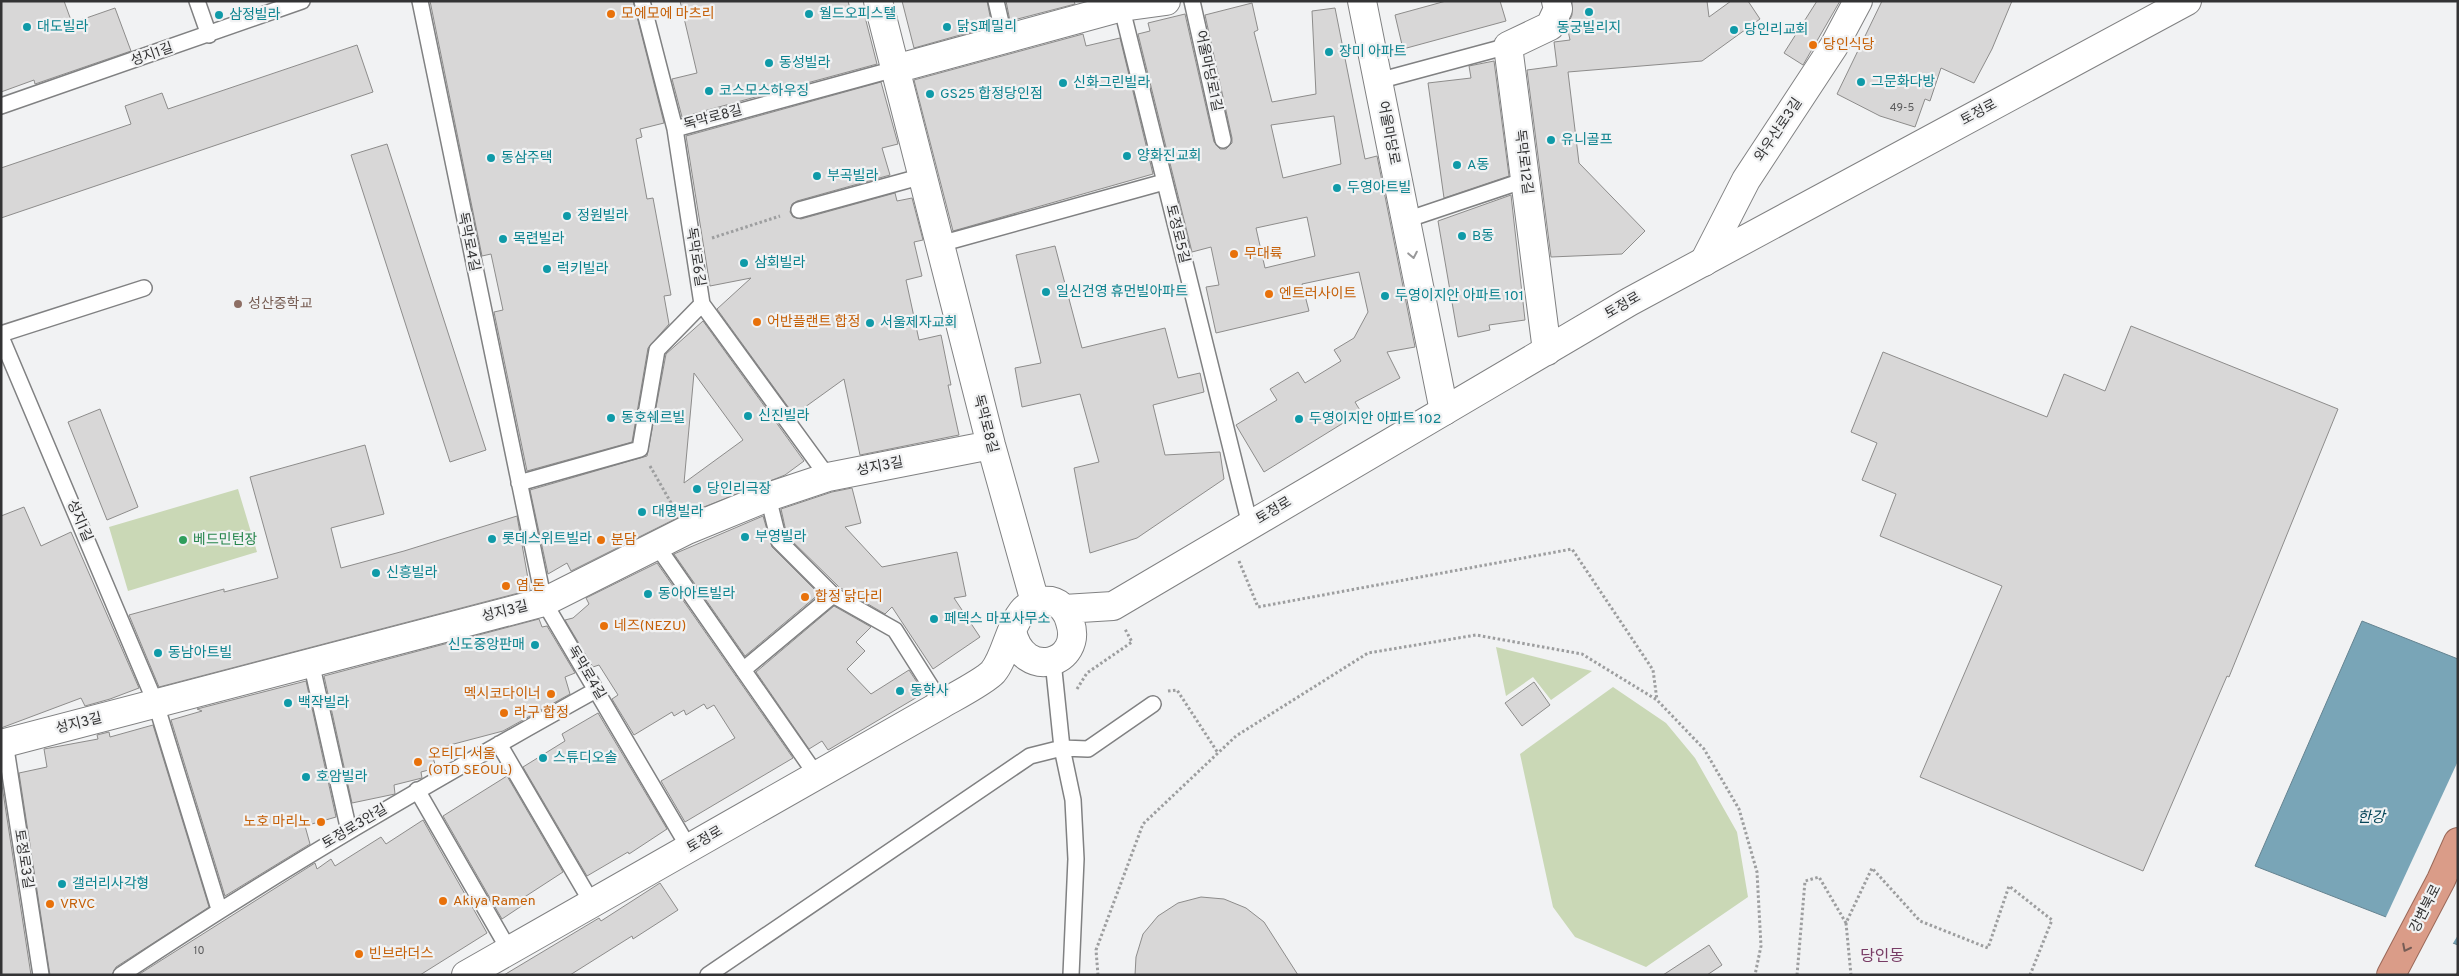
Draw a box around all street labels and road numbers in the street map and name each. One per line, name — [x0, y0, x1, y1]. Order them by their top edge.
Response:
street label: 어울마당로1길 — [1191, 29, 1225, 113]
street label: 성지1길 — [128, 40, 176, 70]
street label: 와우산로3길 — [1752, 95, 1806, 165]
street label: 토정로 — [1958, 96, 2000, 130]
street label: 어울마당로 — [1374, 100, 1403, 166]
street label: 독막로8길 — [682, 102, 744, 134]
street label: 독막로12길 — [1511, 129, 1535, 195]
street label: 토정로5길 — [1161, 203, 1193, 265]
street label: 독막로4길 — [453, 211, 483, 273]
street label: 독막로6길 — [682, 226, 708, 288]
street label: 토정로 — [1602, 289, 1644, 323]
street label: 독막로8길 — [969, 393, 1001, 455]
street label: 성지3길 — [855, 454, 905, 480]
street label: 토정로 — [1253, 494, 1295, 528]
street label: 성지1길 — [63, 497, 95, 545]
street label: 성지3길 — [480, 598, 530, 626]
street label: 독막로4길 — [563, 643, 609, 703]
street label: 성지3길 — [54, 710, 104, 738]
street label: 토정로3안길 — [319, 801, 391, 853]
street label: 토정로 — [684, 823, 726, 857]
street label: 토정로3길 — [10, 828, 36, 890]
street label: 강변북로 — [2407, 882, 2445, 936]

